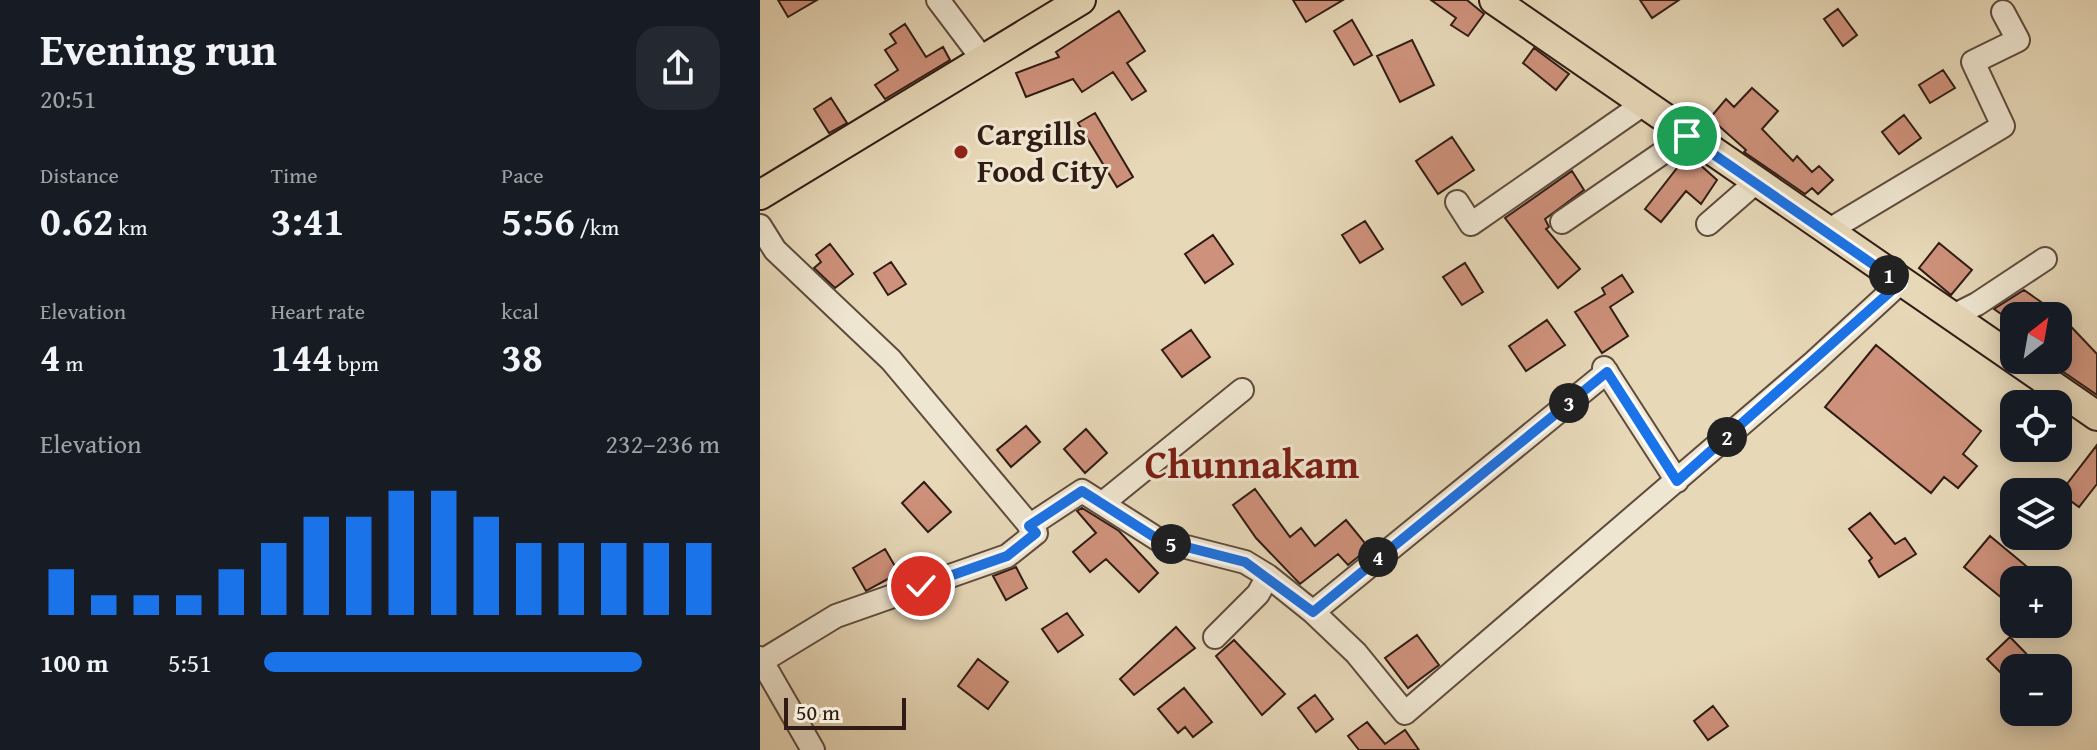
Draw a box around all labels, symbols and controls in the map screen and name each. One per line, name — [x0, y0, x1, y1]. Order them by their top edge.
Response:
text: Evening run — [40, 17, 277, 81]
button: share — [636, 26, 720, 110]
text: 20:51 — [40, 79, 96, 118]
pin — [1653, 102, 1721, 170]
place label: Cargills Food City — [977, 110, 1109, 194]
icon: arrive — [1665, 114, 1709, 158]
marker: Cargills Food City — [952, 143, 970, 161]
text: Distance — [40, 159, 119, 191]
text: Time — [271, 159, 317, 191]
text: Pace — [501, 159, 544, 191]
text: 0.62 — [40, 191, 113, 250]
text: 3:41 — [271, 191, 344, 250]
text: 5:56 — [501, 191, 575, 250]
text: km — [113, 211, 147, 243]
text: /km — [575, 211, 619, 243]
pin: 1 — [1869, 255, 1909, 295]
text: 1 — [1883, 259, 1895, 291]
text: Elevation — [40, 295, 126, 327]
text: Heart rate — [271, 295, 365, 327]
text: kcal — [501, 295, 539, 327]
north arrow — [2000, 302, 2072, 374]
map controls — [2000, 302, 2072, 726]
text: 4 — [40, 327, 61, 386]
text: 144 — [271, 327, 333, 386]
text: 38 — [501, 327, 543, 386]
text: m — [61, 347, 84, 379]
text: bpm — [333, 347, 379, 379]
pin: 3 — [1549, 383, 1589, 423]
text: 3 — [1563, 387, 1575, 419]
button: locate — [2000, 390, 2072, 462]
pin: 2 — [1707, 417, 1747, 457]
text: 2 — [1721, 421, 1733, 453]
text: Elevation — [40, 424, 142, 463]
text: 232–236 m — [606, 424, 720, 463]
district label: Chunnakam — [1145, 434, 1359, 493]
button: layers — [2000, 478, 2072, 550]
pin: 5 — [1151, 524, 1191, 564]
text: 5 — [1165, 528, 1177, 560]
pin: 4 — [1358, 537, 1398, 577]
text: 4 — [1372, 541, 1384, 573]
pin — [887, 552, 955, 620]
icon: check — [899, 564, 943, 608]
button: + — [2000, 566, 2072, 638]
text: 100 m — [40, 643, 108, 682]
text: 5:51 — [168, 643, 212, 682]
button: − — [2000, 654, 2072, 726]
scale bar — [784, 694, 906, 730]
text: 50 m — [796, 696, 840, 728]

